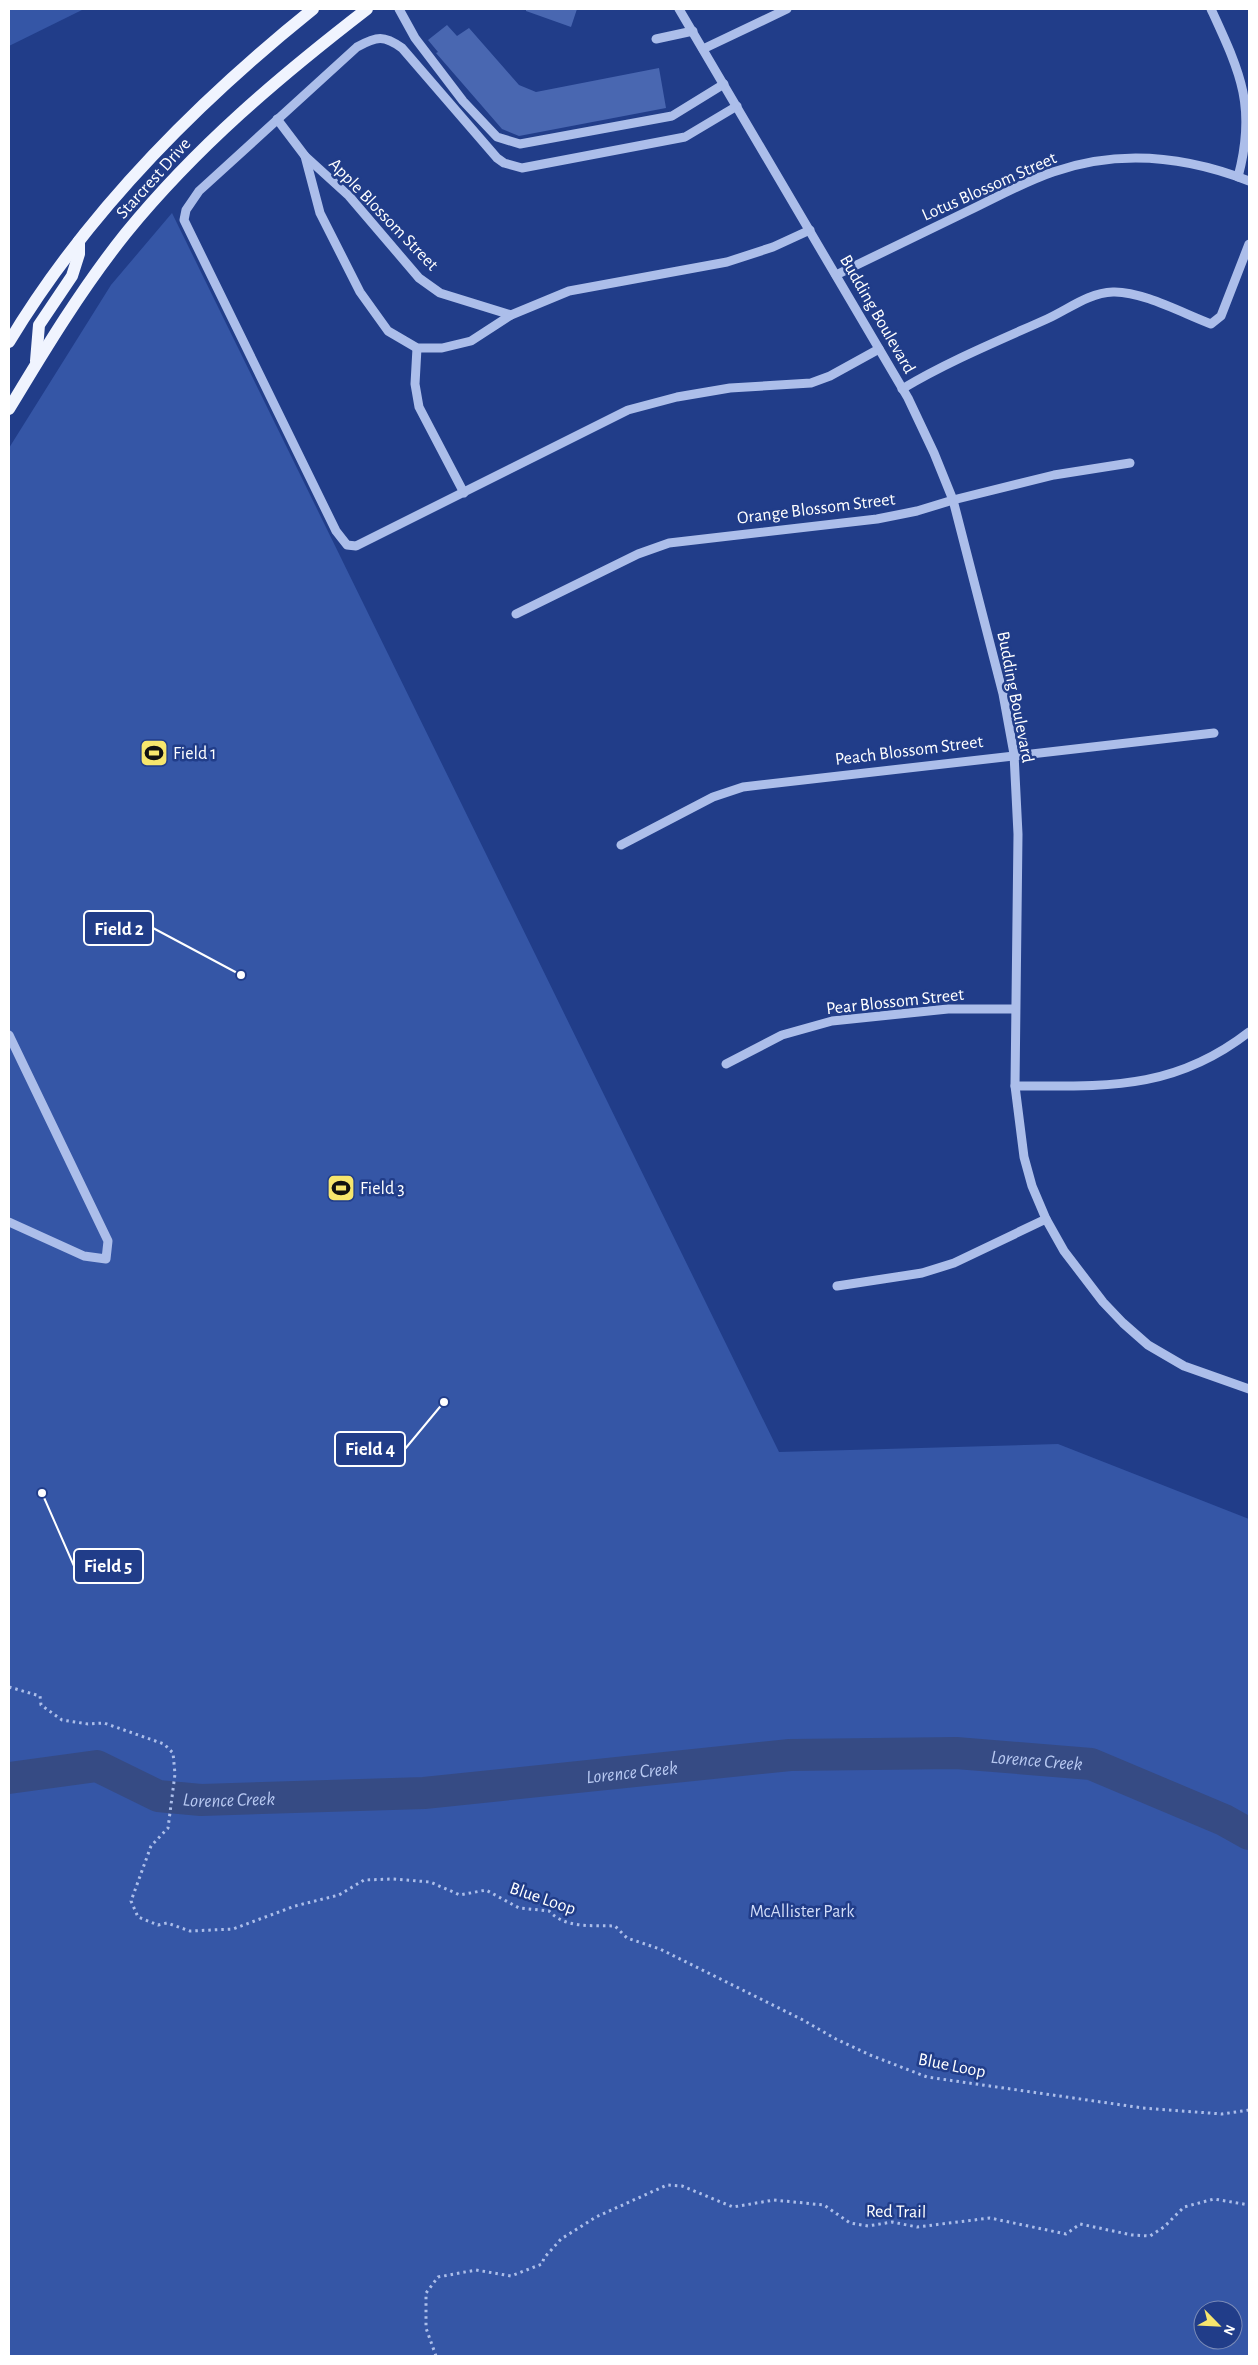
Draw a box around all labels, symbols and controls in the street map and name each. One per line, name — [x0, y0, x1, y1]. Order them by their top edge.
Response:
street label: Starcrest Drive — [113, 135, 195, 223]
street label: Lotus Blossom Street — [919, 149, 1060, 225]
street label: Apple Blossom Street — [325, 155, 442, 275]
street label: Budding Boulevard — [836, 252, 918, 377]
street label: Orange Blossom Street — [736, 490, 896, 528]
street label: Budding Boulevard — [993, 630, 1037, 765]
street label: Peach Blossom Street — [834, 733, 984, 769]
sports icon: Field 1 — [139, 738, 169, 768]
place label: Field 1 — [173, 745, 216, 763]
callout: Field 2 — [84, 911, 153, 945]
text: Field 2 — [94, 920, 144, 939]
street label: Pear Blossom Street — [825, 986, 965, 1018]
sports icon: Field 3 — [326, 1173, 356, 1203]
place label: Field 3 — [360, 1180, 405, 1198]
callout: Field 4 — [335, 1432, 405, 1466]
text: Field 4 — [345, 1440, 395, 1459]
callout: Field 5 — [74, 1549, 143, 1583]
text: Field 5 — [84, 1557, 132, 1576]
water label: Lorence Creek — [990, 1748, 1083, 1774]
water label: Lorence Creek — [585, 1759, 679, 1787]
water label: Lorence Creek — [182, 1790, 276, 1811]
street label: Blue Loop — [507, 1879, 578, 1919]
park label: McAllister Park — [750, 1903, 855, 1921]
street label: Blue Loop — [916, 2051, 987, 2081]
street label: Red Trail — [866, 2202, 926, 2222]
north arrow — [1193, 2300, 1243, 2350]
text: N — [1221, 2323, 1237, 2337]

